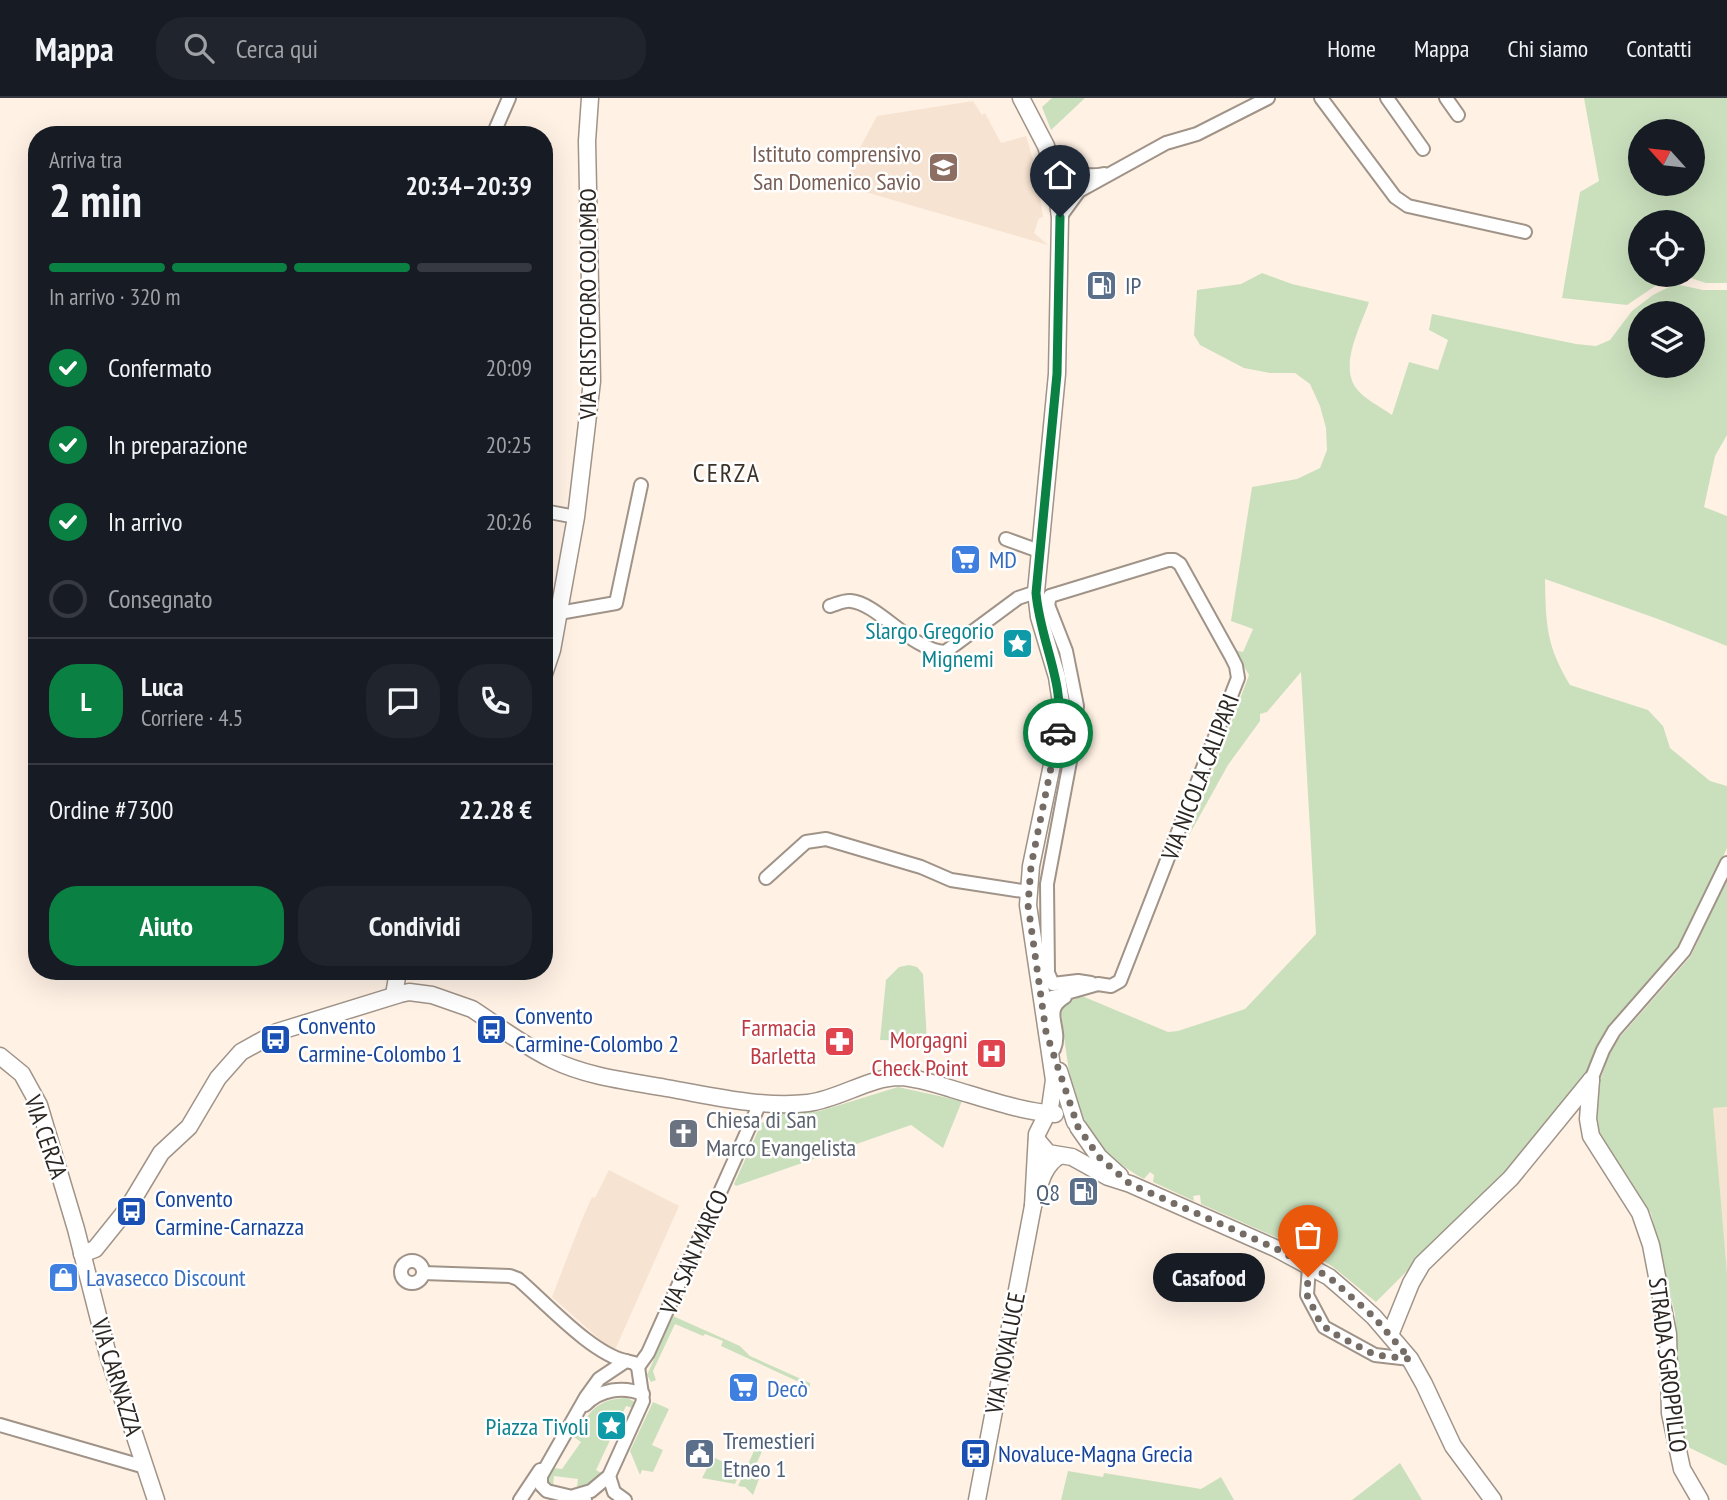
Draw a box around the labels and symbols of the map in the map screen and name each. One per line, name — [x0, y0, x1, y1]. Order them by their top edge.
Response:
north arrow — [1628, 119, 1704, 196]
place label: Istituto comprensivo San Domenico Savio — [752, 138, 921, 197]
pin — [1030, 145, 1090, 217]
school or university icon: Istituto comprensivo San Domenico Savio — [927, 150, 961, 184]
street label: VIA CRISTOFORO COLOMBO — [572, 188, 603, 421]
fuel station icon: IP — [1085, 268, 1119, 302]
place label: IP — [1125, 270, 1142, 301]
district label: CERZA — [693, 456, 761, 489]
supermarket icon: MD — [949, 542, 983, 576]
place label: MD — [989, 544, 1017, 575]
place label: Slargo Gregorio Mignemi — [865, 615, 994, 674]
place icon: Slargo Gregorio Mignemi — [1000, 627, 1034, 661]
street label: VIA NICOLA CALIPARI — [1154, 689, 1246, 865]
courier — [1023, 698, 1093, 768]
place label: Convento Carmine-Colombo 2 — [515, 1000, 679, 1059]
place label: Convento Carmine-Colombo 1 — [298, 1010, 462, 1069]
bus stop icon: Convento Carmine-Colombo 2 — [475, 1012, 509, 1046]
place label: Farmacia Barletta — [741, 1012, 816, 1071]
bus stop icon: Convento Carmine-Colombo 1 — [258, 1022, 292, 1056]
pharmacy icon: Farmacia Barletta — [822, 1024, 856, 1058]
place label: Morgagni Check Point — [872, 1024, 968, 1083]
hospital icon: Morgagni Check Point — [974, 1036, 1008, 1070]
street label: VIA CERZA — [17, 1090, 75, 1183]
place label: Chiesa di San Marco Evangelista — [706, 1104, 856, 1163]
church icon: Chiesa di San Marco Evangelista — [666, 1116, 700, 1150]
fuel station icon: Q8 — [1066, 1175, 1100, 1209]
place label: Q8 — [1036, 1177, 1060, 1208]
place label: Convento Carmine-Carnazza — [155, 1183, 304, 1242]
street label: VIA SAN MARCO — [652, 1185, 735, 1320]
bus stop icon: Convento Carmine-Carnazza — [115, 1195, 149, 1229]
pin — [1278, 1205, 1338, 1277]
callout: Casafood — [1154, 1252, 1266, 1302]
shop icon: Lavasecco Discount — [46, 1260, 80, 1294]
place label: Lavasecco Discount — [86, 1262, 246, 1293]
street label: STRADA SGROPPILLO — [1642, 1276, 1694, 1454]
street label: VIA NOVALUCE — [978, 1290, 1032, 1417]
street label: VIA CARNAZZA — [84, 1314, 150, 1440]
supermarket icon: Decò — [727, 1371, 761, 1405]
place label: Decò — [767, 1373, 808, 1404]
place icon: Piazza Tivoli — [595, 1409, 629, 1443]
place label: Piazza Tivoli — [486, 1411, 589, 1442]
place label: Tremestieri Etneo 1 — [723, 1425, 815, 1484]
bus stop icon: Novaluce-Magna Grecia — [958, 1436, 992, 1470]
public building icon: Tremestieri Etneo 1 — [683, 1437, 717, 1471]
place label: Novaluce-Magna Grecia — [998, 1438, 1193, 1469]

